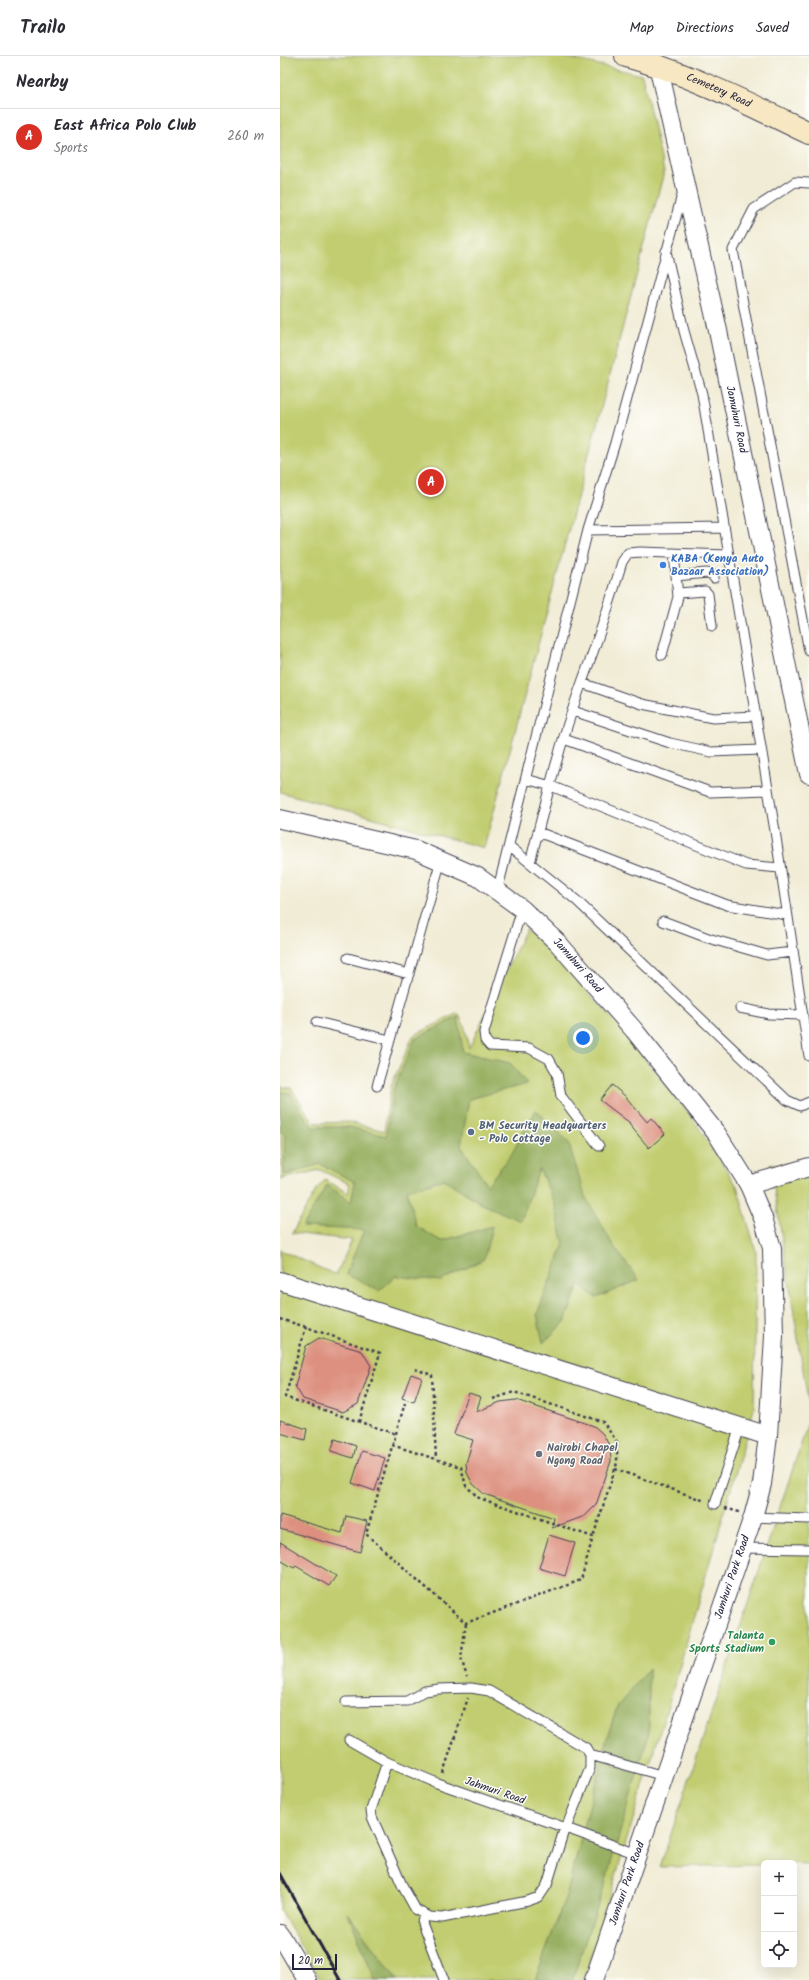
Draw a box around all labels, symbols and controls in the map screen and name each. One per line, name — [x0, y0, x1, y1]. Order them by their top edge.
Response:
text: Trailo — [20, 13, 66, 43]
text: Map — [629, 17, 654, 39]
text: Directions — [676, 17, 734, 39]
text: Saved — [756, 17, 789, 39]
street label: Cemetery Road — [683, 68, 755, 113]
text: Nearby — [16, 69, 68, 96]
text: East Africa Polo Club — [54, 114, 196, 138]
text: A — [25, 126, 33, 147]
text: 260 m — [227, 126, 264, 147]
text: Sports — [54, 138, 88, 159]
street label: Jamuhuri Road — [720, 384, 752, 455]
pin: A — [418, 467, 444, 497]
place label: KABA (Kenya Auto Bazaar Association) — [671, 550, 769, 581]
marker: KABA (Kenya Auto Bazaar Association) — [658, 560, 668, 570]
street label: Jamuhuri Road — [549, 934, 607, 998]
your location — [573, 1028, 593, 1048]
place label: BM Security Headquarters - Polo Cottage — [479, 1117, 607, 1148]
marker: BM Security Headquarters - Polo Cottage — [466, 1127, 476, 1137]
place label: Nairobi Chapel Ngong Road — [547, 1439, 618, 1470]
marker: Nairobi Chapel Ngong Road — [534, 1449, 544, 1459]
street label: Jamhuri Park Road — [710, 1532, 755, 1621]
place label: Talanta Sports Stadium — [689, 1627, 764, 1658]
marker: Talanta Sports Stadium — [767, 1637, 777, 1647]
street label: Jahmuri Road — [462, 1772, 528, 1810]
street label: Jamhuri Park Road — [604, 1839, 650, 1928]
map controls — [761, 1860, 797, 1968]
button: + — [761, 1860, 797, 1896]
button: − — [761, 1896, 797, 1932]
button: locate — [761, 1932, 797, 1968]
scale bar — [292, 1952, 337, 1971]
text: 20 m — [298, 1952, 323, 1970]

